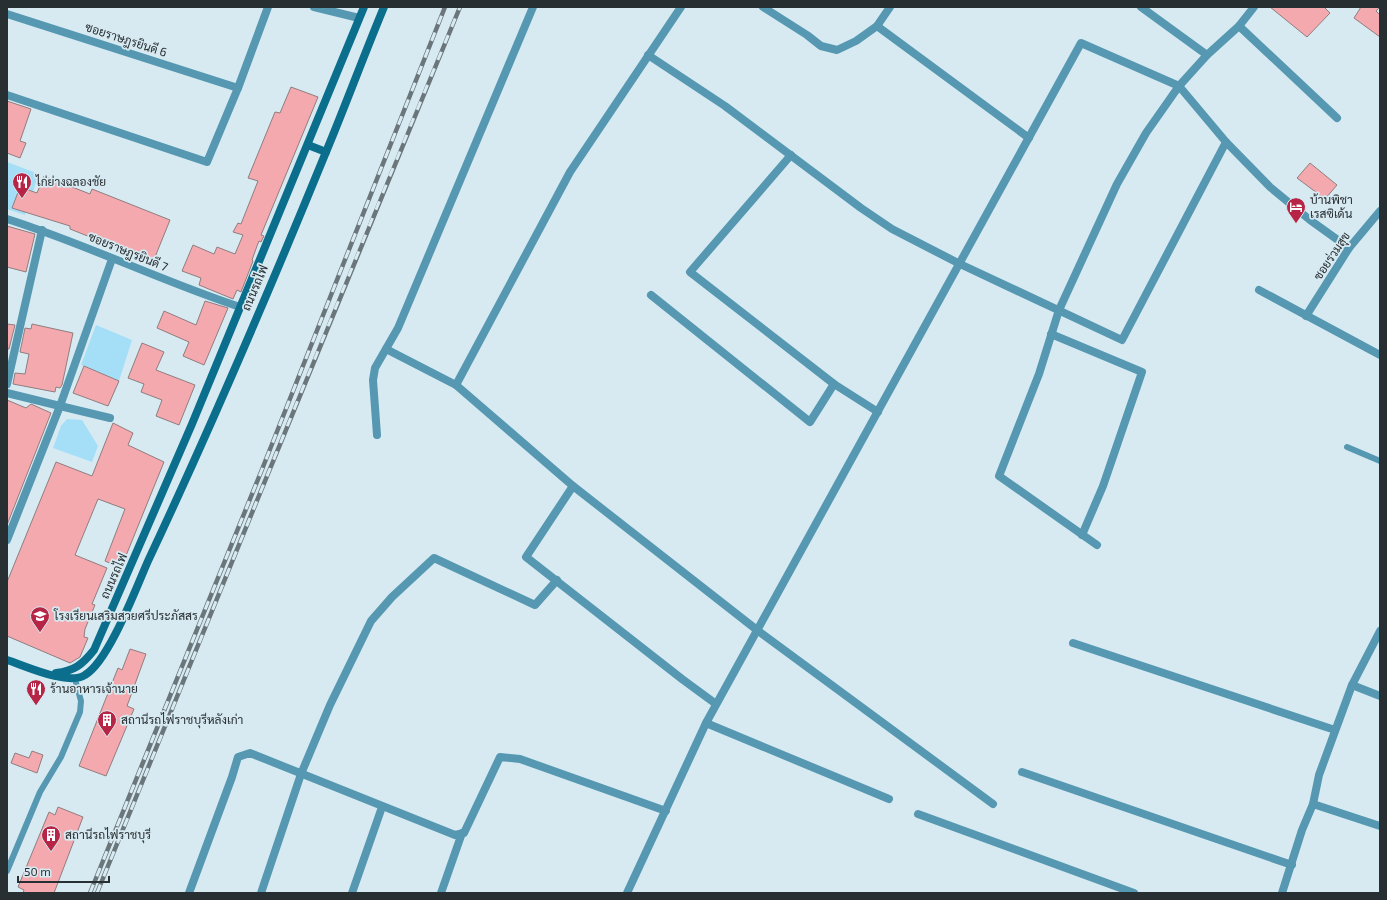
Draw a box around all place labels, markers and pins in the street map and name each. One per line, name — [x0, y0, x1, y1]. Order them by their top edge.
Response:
restaurant icon: ไก่ย่างฉลองชัย — [11, 171, 33, 199]
place label: ไก่ย่างฉลองชัย — [35, 174, 106, 188]
place label: บ้านพิชา เรสซิเด้น — [1310, 192, 1353, 220]
hotel icon: บ้านพิชา เรสซิเด้น — [1285, 196, 1307, 224]
school or university icon: โรงเรียนเสริมสวยศรีประภัสสร — [29, 605, 51, 633]
place label: โรงเรียนเสริมสวยศรีประภัสสร — [53, 608, 198, 622]
restaurant icon: ร้านอาหารเจ้านาย — [25, 678, 47, 706]
place label: ร้านอาหารเจ้านาย — [50, 681, 138, 695]
building icon: สถานีรถไฟราชบุรีหลังเก่า — [96, 709, 118, 737]
place label: สถานีรถไฟราชบุรีหลังเก่า — [121, 712, 243, 729]
building icon: สถานีรถไฟราชบุรี — [40, 824, 62, 852]
place label: สถานีรถไฟราชบุรี — [65, 827, 151, 844]

